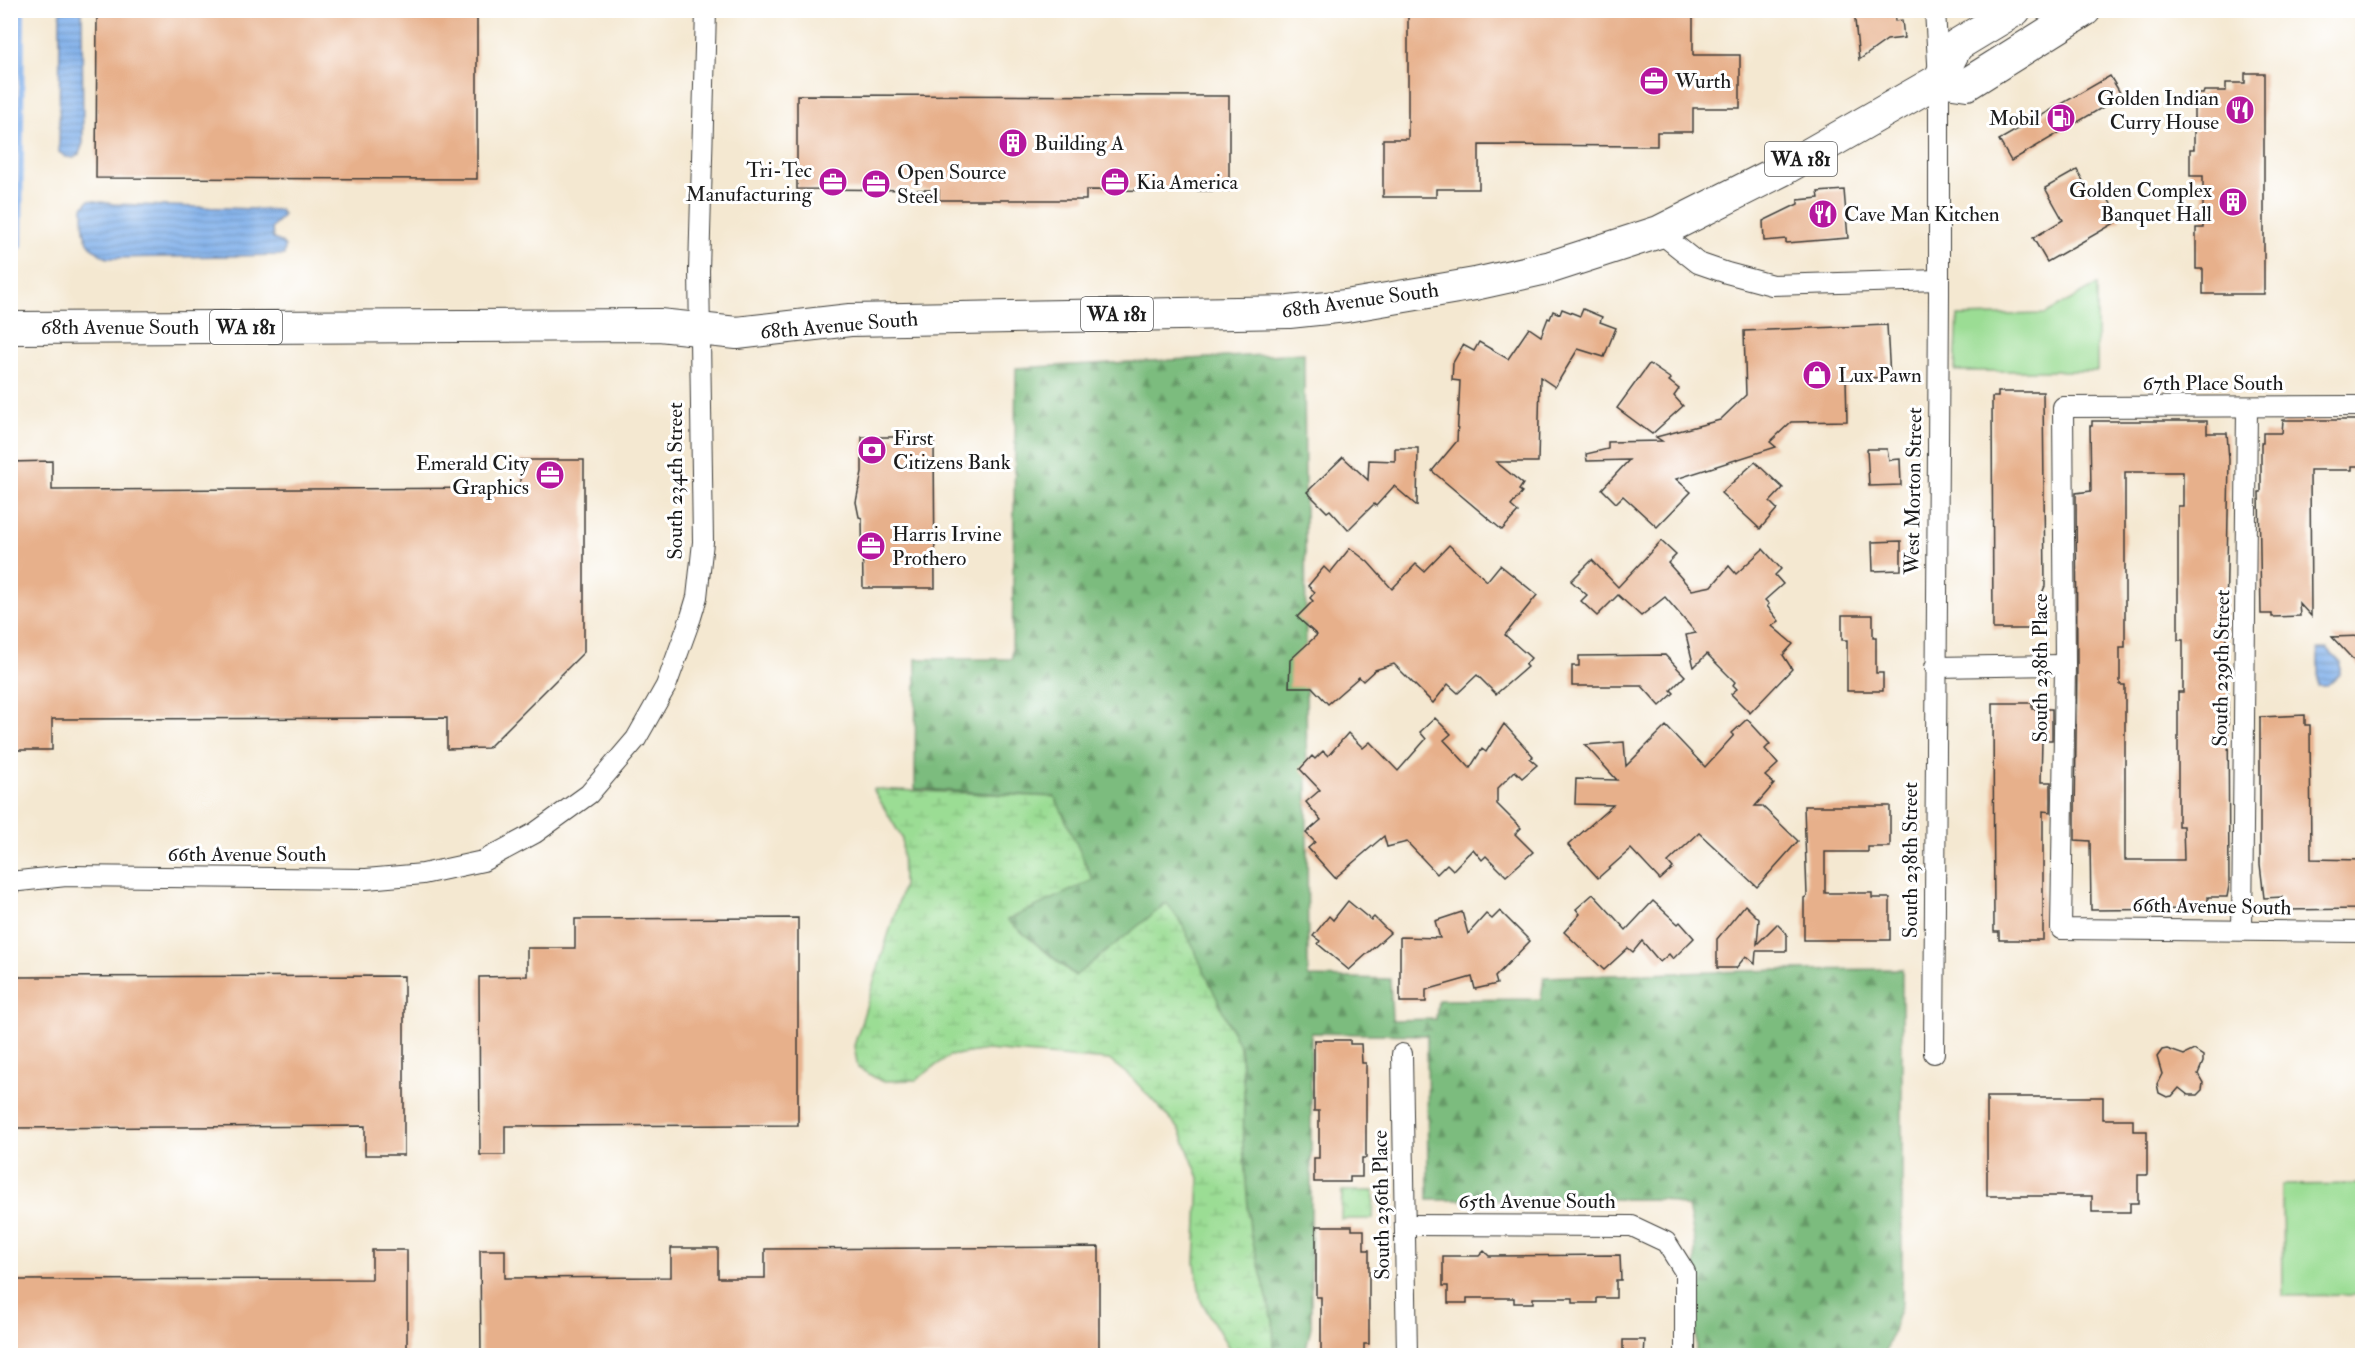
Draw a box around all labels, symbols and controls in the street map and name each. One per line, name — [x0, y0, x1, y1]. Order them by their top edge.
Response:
office icon: Wurth — [1638, 65, 1670, 97]
place label: Wurth — [1674, 68, 1731, 95]
place label: Golden Indian Curry House — [2097, 85, 2219, 136]
restaurant icon: Golden Indian Curry House — [2224, 94, 2256, 126]
fuel station icon: Mobil — [2045, 102, 2077, 134]
place label: Mobil — [1989, 105, 2041, 132]
building icon: Building A — [997, 127, 1029, 159]
place label: Building A — [1034, 130, 1124, 157]
road number: WA 181 — [1765, 142, 1837, 176]
place label: Tri-Tec Manufacturing — [685, 157, 813, 208]
place label: Open Source Steel — [897, 159, 1007, 210]
office icon: Tri-Tec Manufacturing — [817, 166, 849, 198]
office icon: Kia America — [1099, 166, 1131, 198]
office icon: Open Source Steel — [860, 168, 892, 200]
place label: Kia America — [1136, 169, 1238, 196]
place label: Golden Complex Banquet Hall — [2069, 177, 2213, 228]
building icon: Golden Complex Banquet Hall — [2217, 186, 2249, 218]
restaurant icon: Cave Man Kitchen — [1807, 198, 1839, 230]
place label: Cave Man Kitchen — [1844, 201, 2000, 228]
street label: 68th Avenue South — [1280, 276, 1440, 325]
road number: WA 181 — [1081, 297, 1153, 331]
street label: 68th Avenue South — [759, 305, 919, 346]
road number: WA 181 — [210, 310, 282, 344]
street label: 68th Avenue South — [41, 314, 199, 341]
shop icon: Lux Pawn — [1801, 359, 1833, 391]
place label: Lux Pawn — [1838, 362, 1922, 389]
street label: 67th Place South — [2143, 370, 2283, 397]
street label: South 234th Street — [662, 402, 689, 560]
street label: West Morton Street — [1899, 407, 1928, 576]
place label: First Citizens Bank — [893, 425, 1011, 476]
bank icon: First Citizens Bank — [856, 434, 888, 466]
place label: Emerald City Graphics — [416, 450, 530, 501]
office icon: Emerald City Graphics — [534, 459, 566, 491]
place label: Harris Irvine Prothero — [892, 521, 1002, 572]
office icon: Harris Irvine Prothero — [855, 530, 887, 562]
street label: South 239th Street — [2207, 589, 2236, 747]
street label: South 238th Place — [2027, 593, 2054, 743]
street label: South 238th Street — [1897, 782, 1924, 938]
street label: 66th Avenue South — [167, 841, 327, 868]
street label: 66th Avenue South — [2132, 892, 2292, 921]
street label: South 236th Place — [1367, 1130, 1396, 1280]
street label: 65th Avenue South — [1458, 1188, 1616, 1215]

